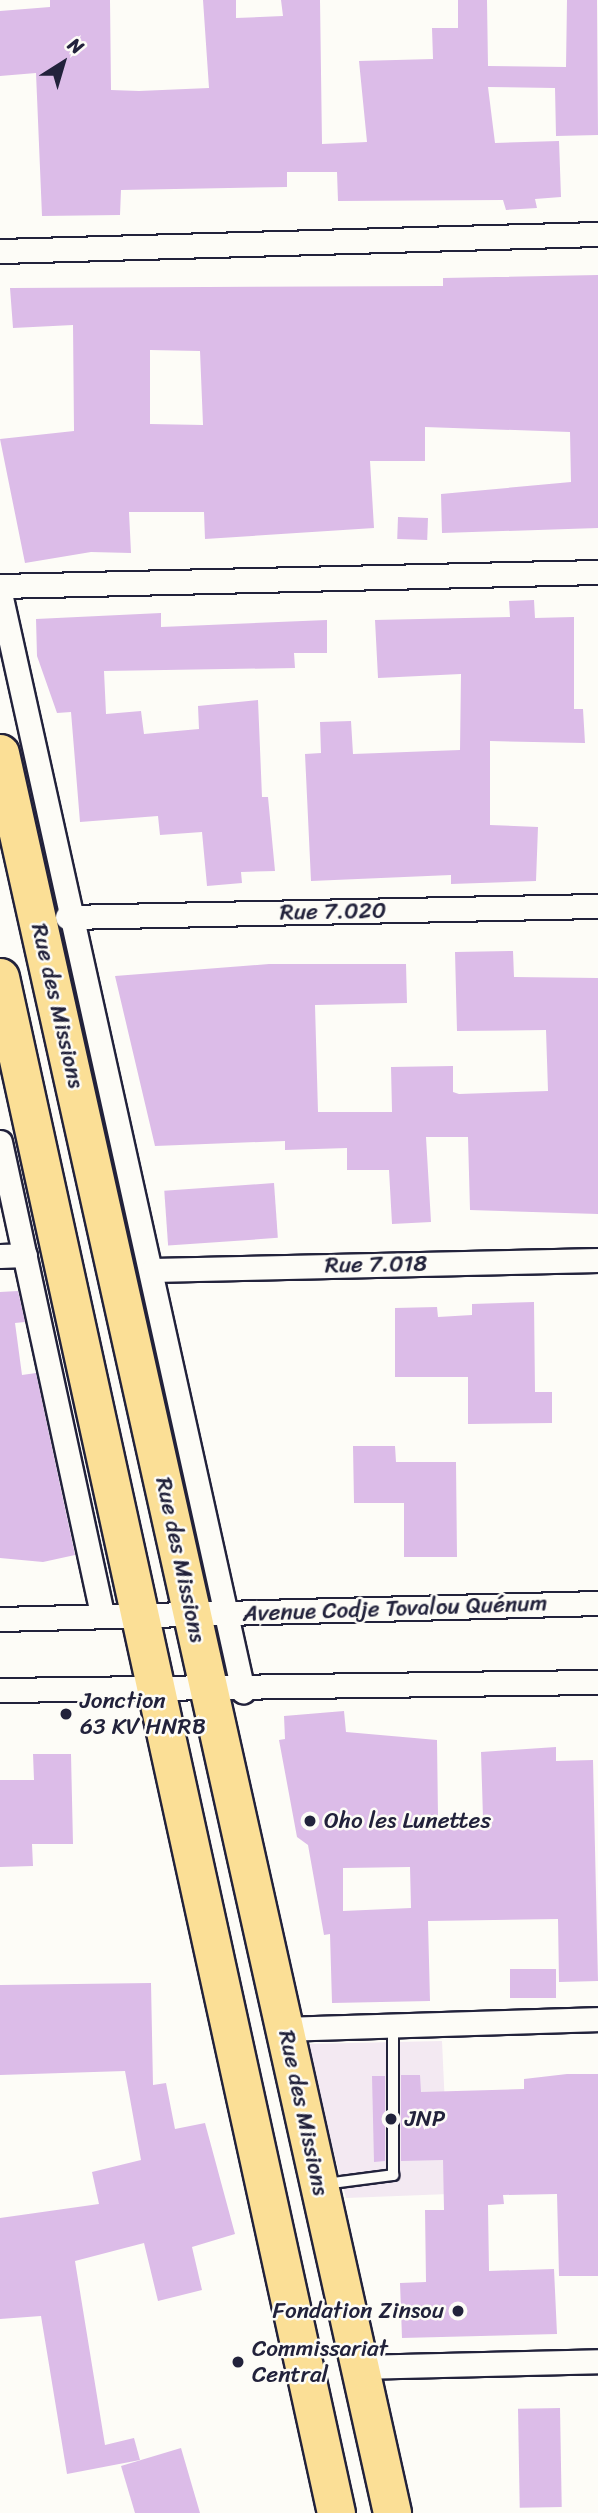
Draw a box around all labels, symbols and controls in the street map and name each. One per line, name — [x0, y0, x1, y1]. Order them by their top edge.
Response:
north arrow — [28, 28, 98, 98]
text: N — [61, 29, 91, 63]
street label: Rue 7.020 — [280, 897, 386, 927]
street label: Rue des Missions — [24, 919, 90, 1093]
street label: Rue 7.018 — [325, 1250, 427, 1280]
street label: Rue des Missions — [149, 1473, 211, 1647]
street label: Avenue Codje Tovalou Quénum — [242, 1590, 548, 1628]
place label: Jonction 63 KV HNRB — [80, 1687, 206, 1741]
marker: Jonction 63 KV HNRB — [58, 1706, 74, 1722]
place label: Oho les Lunettes — [324, 1807, 491, 1835]
marker: Oho les Lunettes — [302, 1813, 318, 1829]
street label: Rue des Missions — [272, 2026, 334, 2200]
place label: JNP — [405, 2105, 445, 2133]
marker: JNP — [383, 2111, 399, 2127]
place label: Fondation Zinsou — [272, 2297, 444, 2325]
marker: Fondation Zinsou — [450, 2303, 466, 2319]
place label: Commissariat Central — [252, 2335, 388, 2389]
marker: Commissariat Central — [230, 2354, 246, 2370]

